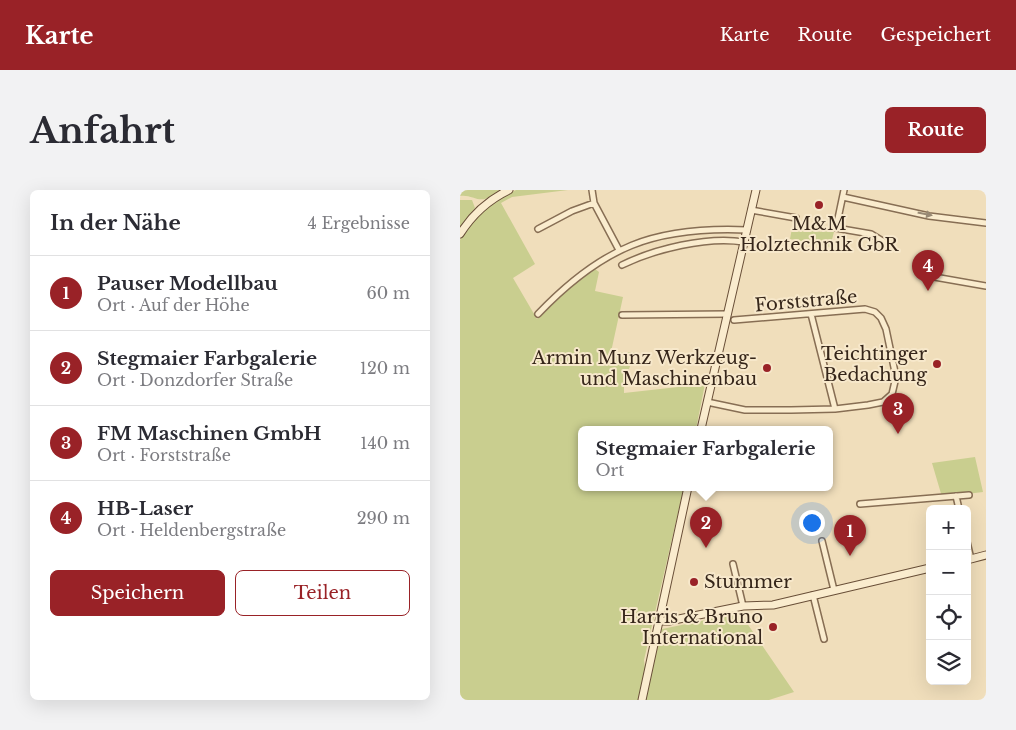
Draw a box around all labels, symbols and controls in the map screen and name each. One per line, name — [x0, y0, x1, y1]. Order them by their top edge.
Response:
text: Karte — [25, 21, 94, 50]
text: Karte — [720, 24, 769, 46]
text: Route — [797, 24, 852, 46]
text: Gespeichert — [880, 24, 991, 46]
button: Route — [885, 107, 986, 153]
text: Anfahrt — [30, 109, 175, 152]
marker: M&M Holztechnik GbR — [813, 199, 825, 211]
text: In der Nähe — [50, 210, 181, 236]
one-way arrow — [917, 211, 933, 219]
text: 4 Ergebnisse — [307, 213, 410, 233]
place label: M&M Holztechnik GbR — [740, 213, 899, 256]
pin: 4 — [912, 250, 944, 291]
text: Pauser Modellbau — [97, 272, 278, 295]
text: 1 — [63, 283, 69, 303]
text: 60 m — [367, 283, 410, 303]
street label: Forststraße — [754, 286, 858, 316]
text: Ort · Auf der Höhe — [97, 295, 250, 315]
place label: Teichtinger Bedachung — [821, 343, 927, 386]
text: Stegmaier Farbgalerie — [97, 347, 317, 370]
place label: Armin Munz Werkzeug- und Maschinenbau — [531, 347, 757, 390]
text: 2 — [61, 358, 71, 378]
text: 120 m — [360, 358, 410, 378]
marker: Teichtinger Bedachung — [931, 358, 943, 370]
marker: Armin Munz Werkzeug- und Maschinenbau — [761, 362, 773, 374]
text: Ort · Donzdorfer Straße — [97, 370, 293, 390]
pin: 3 — [882, 393, 914, 434]
text: FM Maschinen GmbH — [97, 422, 321, 445]
popup — [578, 426, 833, 491]
text: 3 — [61, 433, 71, 453]
text: 140 m — [360, 433, 410, 453]
text: Stegmaier Farbgalerie — [595, 437, 816, 460]
text: Ort · Forststraße — [97, 445, 231, 465]
text: Ort — [595, 460, 624, 480]
text: HB-Laser — [97, 497, 193, 520]
map controls — [926, 505, 971, 685]
button: + — [926, 505, 971, 550]
pin: 2 — [690, 507, 722, 548]
text: 4 — [61, 508, 71, 528]
text: 290 m — [357, 508, 410, 528]
your location — [799, 510, 825, 536]
pin: 1 — [834, 515, 866, 556]
text: Ort · Heldenbergstraße — [97, 520, 286, 540]
button: − — [926, 550, 971, 595]
button: Speichern — [50, 570, 225, 616]
button: Teilen — [235, 570, 410, 616]
place label: Stummer — [704, 571, 792, 593]
marker: Stummer — [688, 576, 700, 588]
button: locate — [926, 595, 971, 640]
place label: Harris & Bruno International — [620, 606, 763, 649]
marker: Harris & Bruno International — [767, 621, 779, 633]
button: layers — [926, 640, 971, 685]

